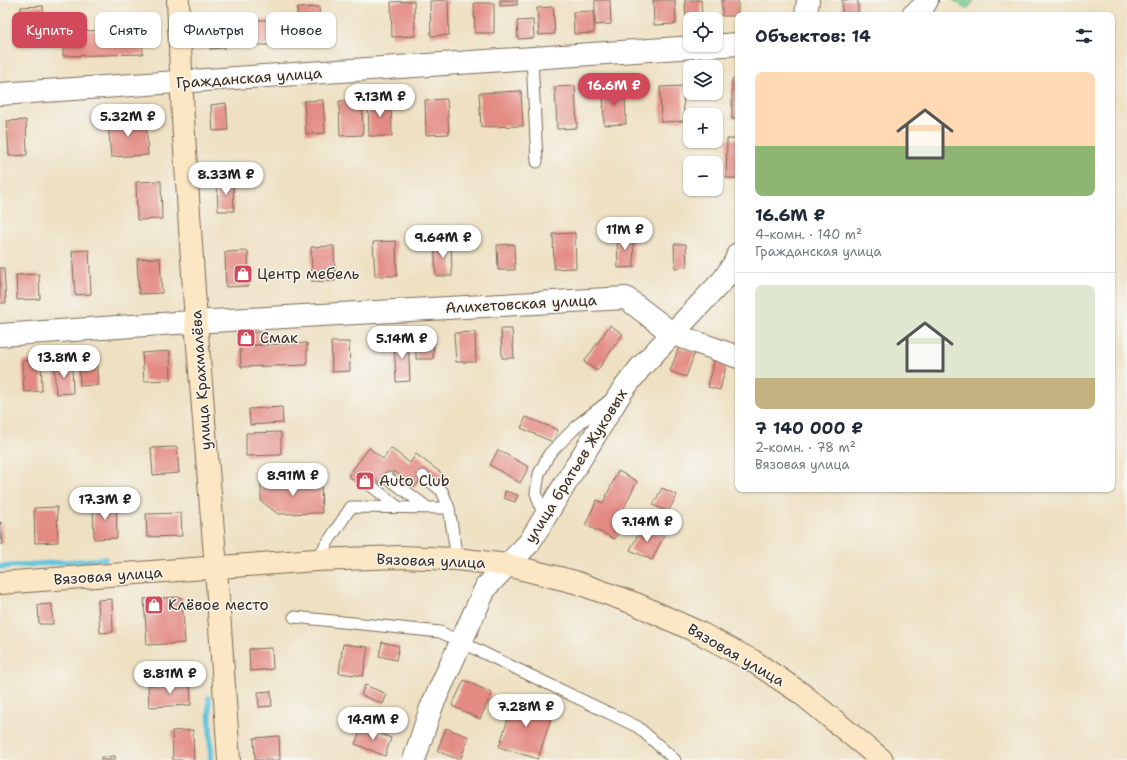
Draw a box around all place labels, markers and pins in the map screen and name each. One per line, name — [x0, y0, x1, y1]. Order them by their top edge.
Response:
pin: 16.6M ₽ — [577, 73, 651, 107]
pin: 7.13M ₽ — [343, 84, 417, 118]
pin: 5.32M ₽ — [91, 104, 165, 138]
pin: 8.33M ₽ — [189, 162, 263, 196]
pin: 11M ₽ — [597, 217, 653, 251]
pin: 9.64M ₽ — [406, 225, 480, 259]
shop icon: Центр мебель — [232, 263, 254, 285]
place label: Центр мебель — [257, 264, 360, 284]
pin: 5.14M ₽ — [365, 326, 439, 360]
shop icon: Смак — [235, 327, 257, 349]
place label: Смак — [260, 328, 298, 348]
pin: 13.8M ₽ — [27, 345, 101, 379]
pin: 8.91M ₽ — [256, 463, 330, 497]
shop icon: Auto Club — [354, 470, 376, 492]
place label: Auto Club — [379, 471, 450, 491]
pin: 17.3M ₽ — [68, 487, 142, 521]
pin: 7.14M ₽ — [610, 509, 684, 543]
shop icon: Клёвое место — [143, 594, 165, 616]
place label: Клёвое место — [168, 595, 269, 615]
pin: 8.81M ₽ — [133, 661, 207, 695]
pin: 7.28M ₽ — [489, 694, 563, 728]
pin: 14.9M ₽ — [336, 707, 410, 741]

